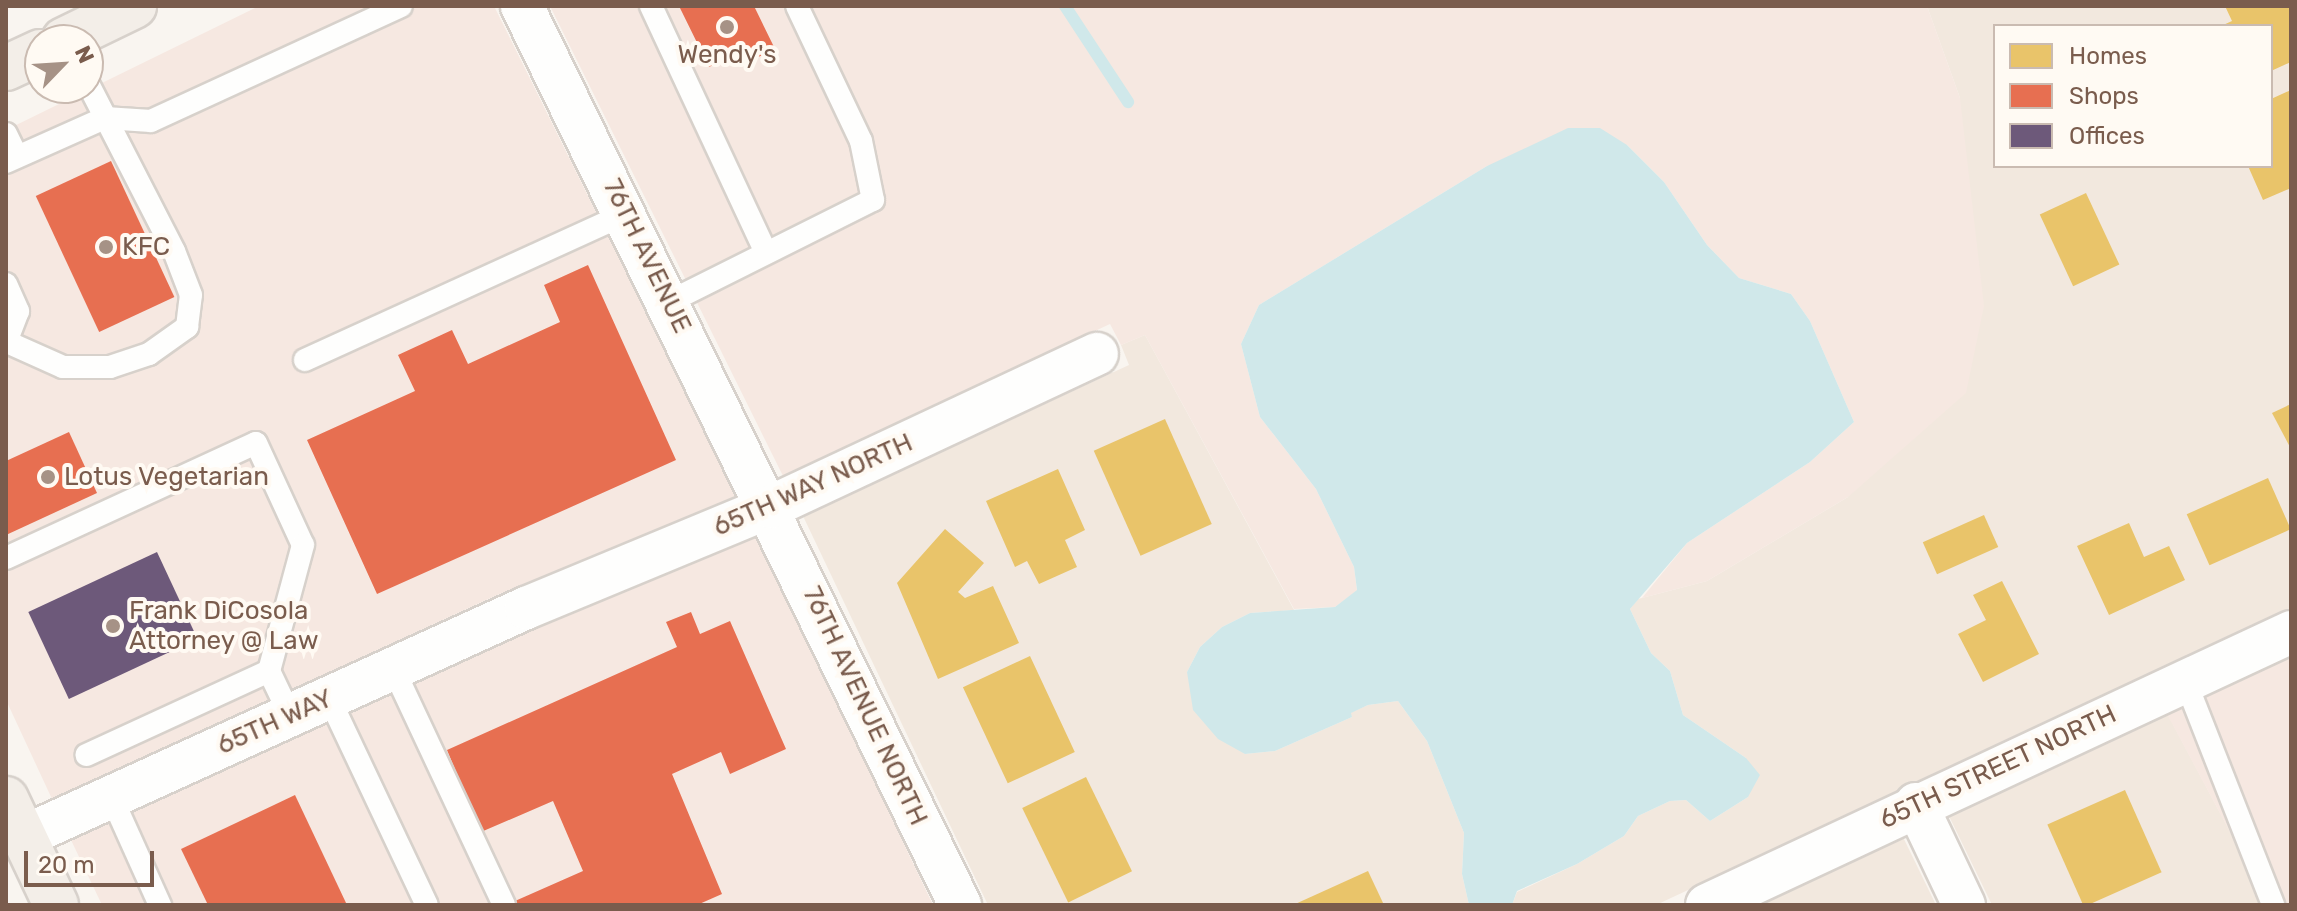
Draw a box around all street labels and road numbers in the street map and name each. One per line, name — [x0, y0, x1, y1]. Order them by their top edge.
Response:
street label: 76TH AVENUE — [596, 174, 698, 338]
street label: 65TH WAY NORTH — [708, 427, 918, 543]
street label: 76TH AVENUE NORTH — [796, 581, 934, 831]
street label: 65TH WAY — [212, 683, 338, 761]
street label: 65TH STREET NORTH — [1874, 698, 2122, 836]

